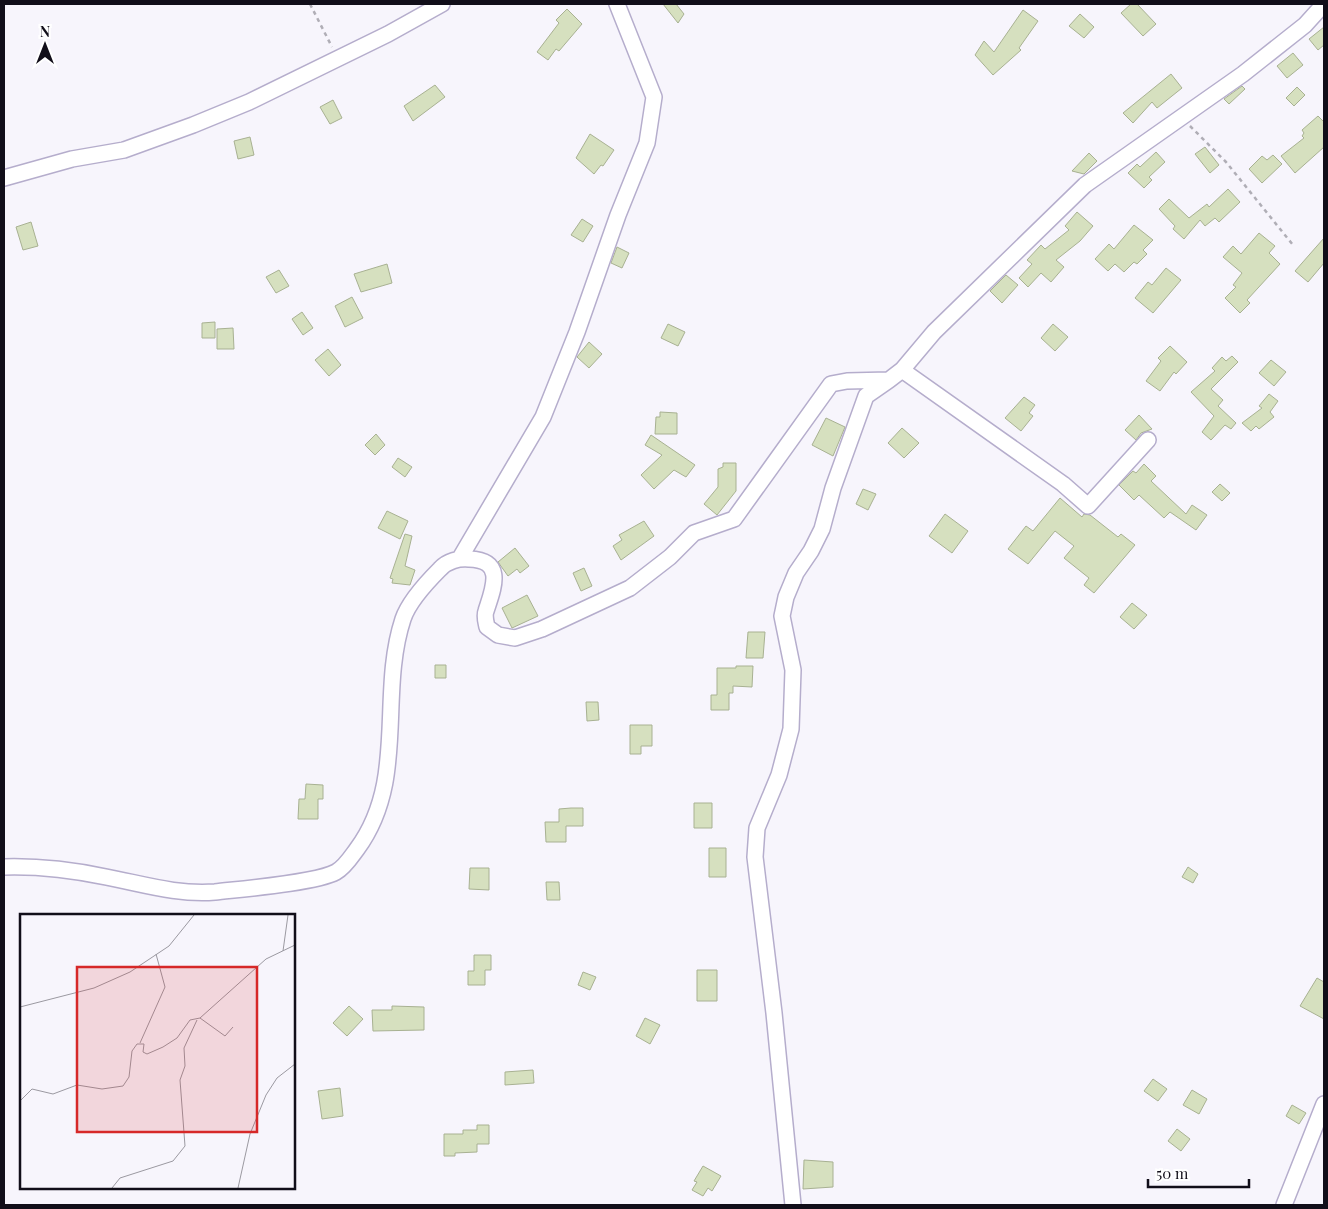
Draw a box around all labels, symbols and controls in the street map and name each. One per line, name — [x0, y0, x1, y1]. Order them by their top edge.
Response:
north arrow — [20, 20, 70, 70]
text: N — [40, 22, 50, 41]
inset map — [20, 914, 295, 1189]
scale bar — [1148, 1156, 1249, 1188]
text: 50 m — [1156, 1163, 1189, 1183]

